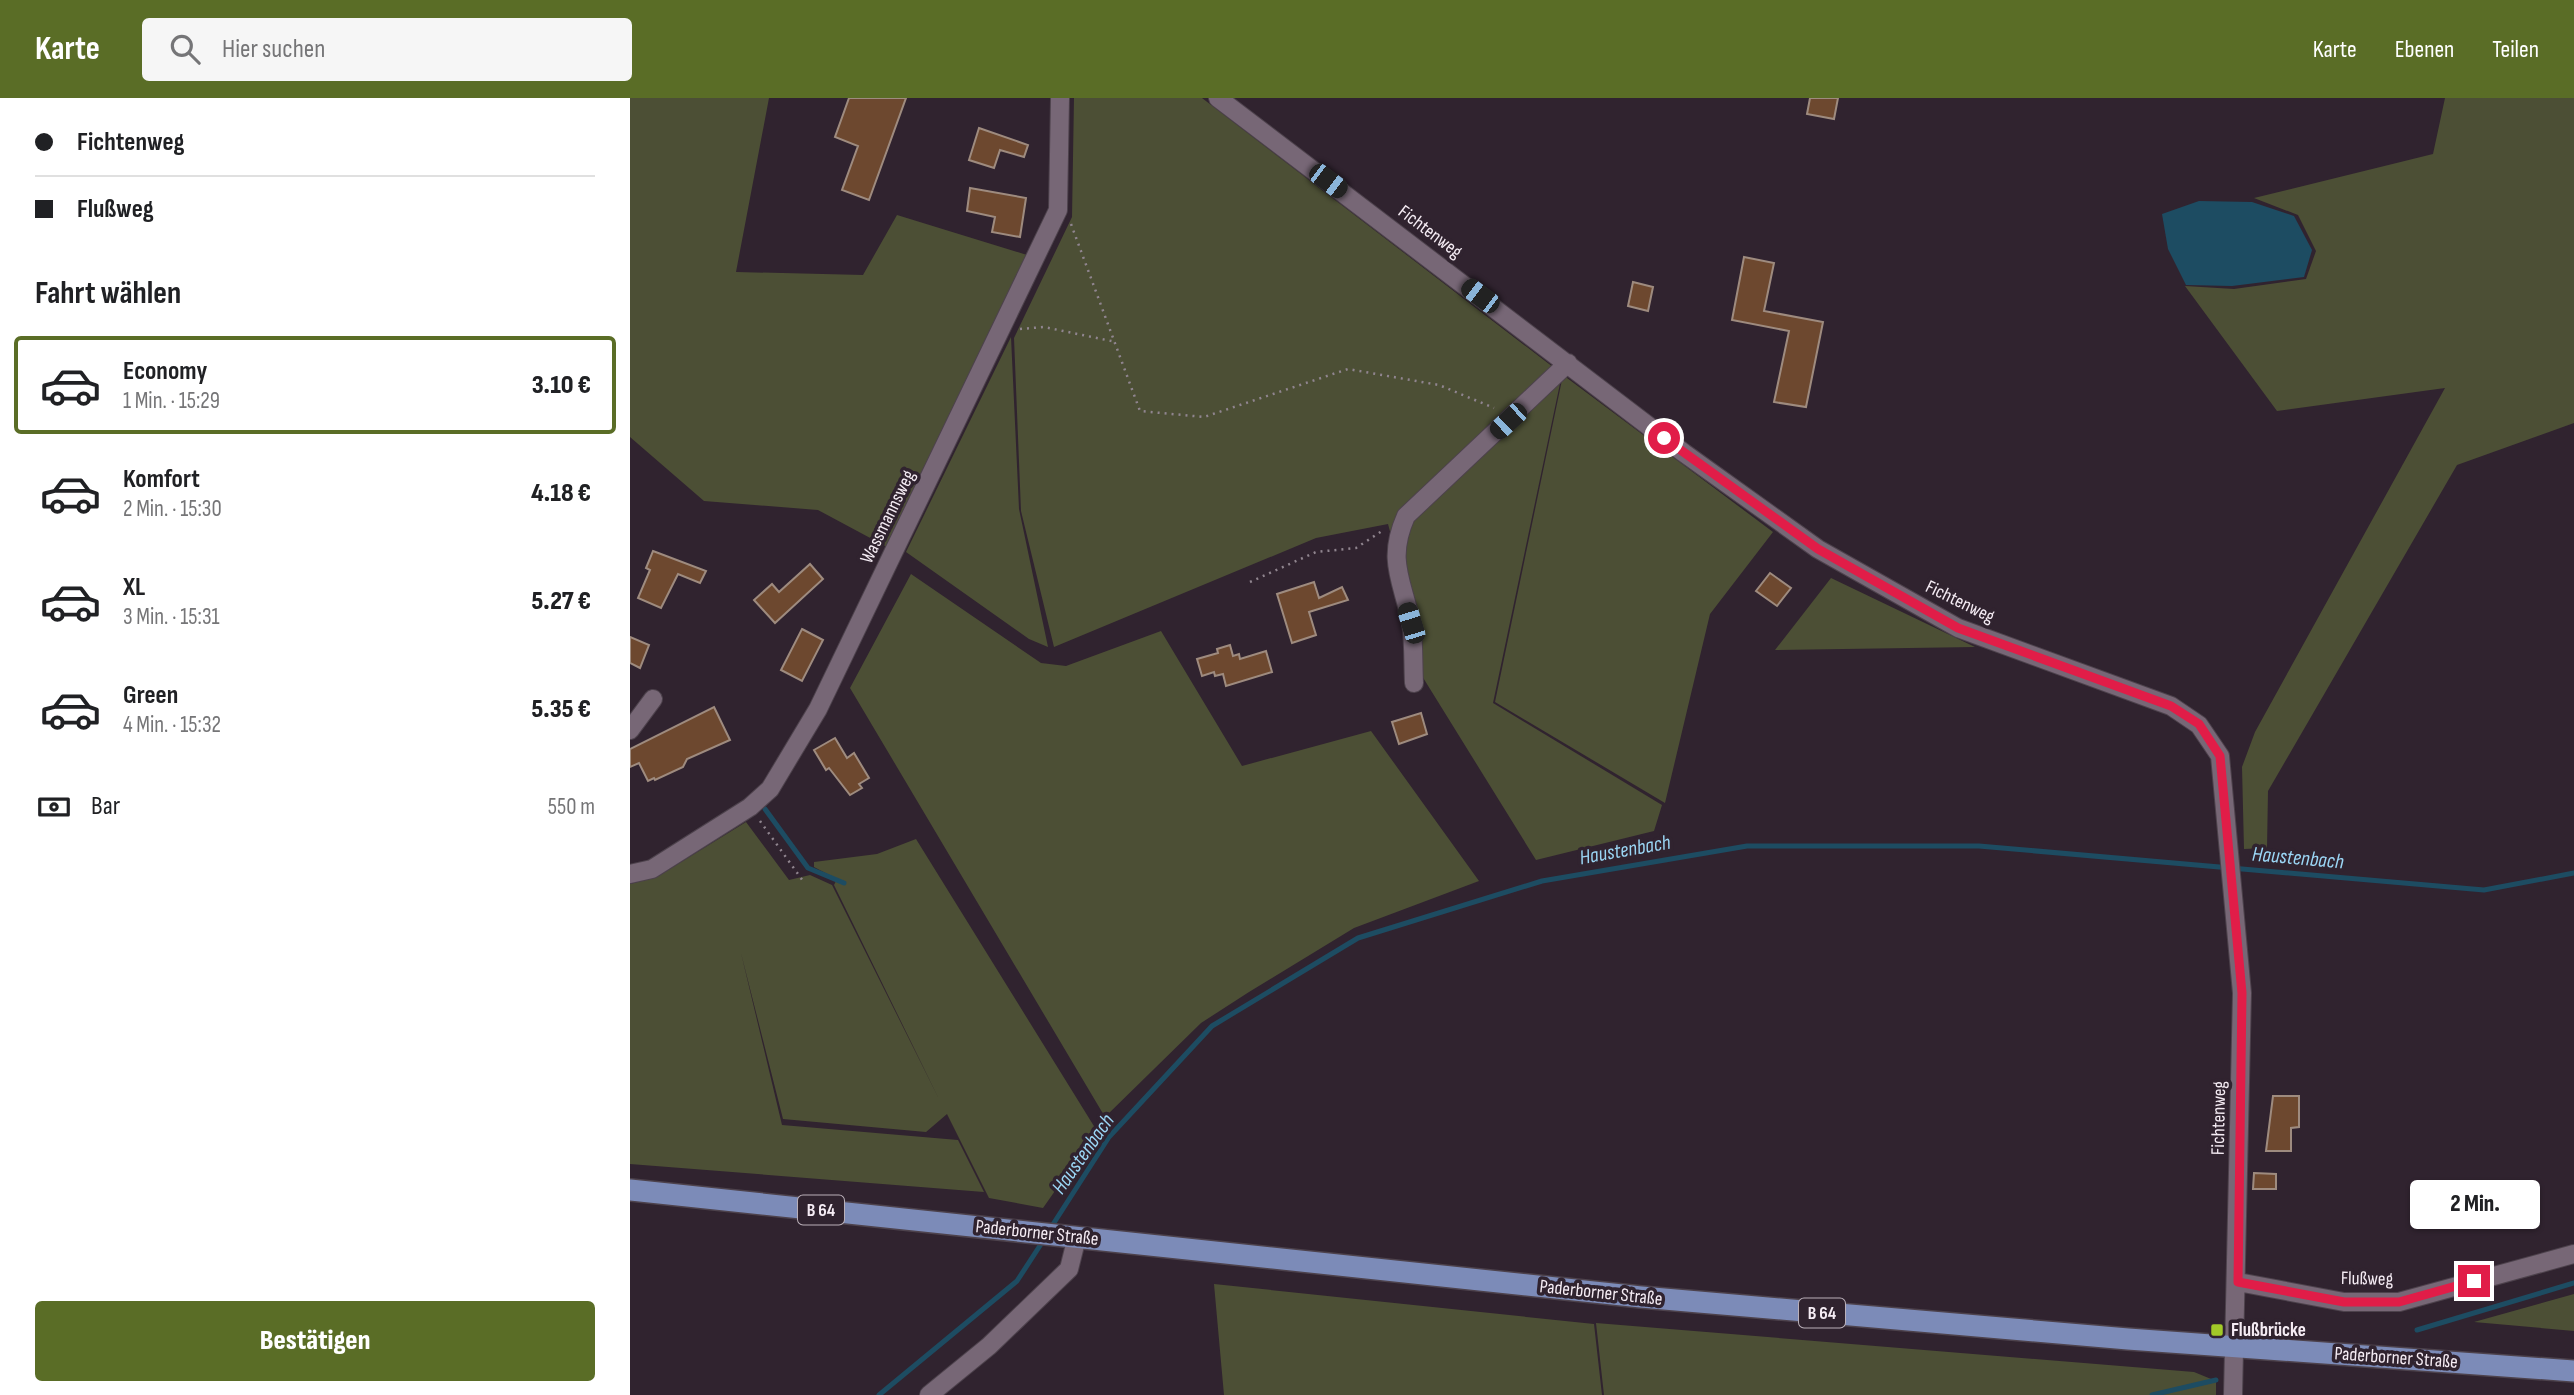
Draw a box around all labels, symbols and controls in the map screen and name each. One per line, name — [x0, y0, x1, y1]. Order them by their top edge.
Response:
search box — [142, 18, 632, 81]
text: Karte — [35, 29, 100, 69]
icon: search — [166, 30, 204, 68]
text: Hier suchen — [222, 34, 325, 65]
text: Karte — [2313, 35, 2357, 64]
text: Ebenen — [2395, 35, 2454, 64]
text: Teilen — [2492, 35, 2539, 64]
text: Fichtenweg — [77, 127, 185, 158]
car — [1305, 160, 1352, 202]
text: Flußweg — [77, 194, 154, 225]
street label: Fichtenweg — [1393, 201, 1467, 264]
text: Fahrt wählen — [35, 274, 181, 313]
car — [1457, 275, 1504, 317]
icon: car — [39, 354, 102, 417]
text: Economy — [123, 356, 207, 387]
text: 3.10 € — [532, 370, 591, 401]
text: 1 Min. · 15:29 — [123, 387, 220, 415]
car — [1486, 399, 1531, 443]
route start — [1648, 422, 1680, 454]
icon: car — [39, 462, 102, 525]
text: Komfort — [123, 464, 200, 495]
street label: Wassmannsweg — [856, 466, 921, 567]
text: 4.18 € — [531, 478, 591, 509]
text: 2 Min. · 15:30 — [123, 495, 222, 523]
icon: car — [39, 570, 102, 633]
text: XL — [123, 572, 145, 603]
street label: Fichtenweg — [1922, 575, 1999, 629]
text: 5.27 € — [532, 586, 591, 617]
car — [1395, 600, 1428, 646]
text: 3 Min. · 15:31 — [123, 603, 220, 631]
icon: car — [39, 678, 102, 741]
text: Green — [123, 680, 178, 711]
text: 5.35 € — [532, 694, 591, 725]
text: 4 Min. · 15:32 — [123, 711, 221, 739]
icon: cash — [35, 788, 73, 826]
text: Bar — [91, 791, 120, 822]
text: 550 m — [548, 793, 595, 821]
water label: Haustenbach — [1577, 830, 1673, 870]
water label: Haustenbach — [2251, 842, 2345, 874]
street label: Fichtenweg — [2207, 1080, 2231, 1155]
water label: Haustenbach — [1046, 1109, 1120, 1199]
callout: 2 Min. — [2409, 1180, 2539, 1228]
text: 2 Min. — [2450, 1190, 2500, 1218]
road number: B 64 — [798, 1196, 844, 1224]
street label: Paderborner Straße — [974, 1215, 1100, 1251]
route end — [2458, 1265, 2490, 1297]
street label: Flußweg — [2341, 1267, 2394, 1291]
street label: Paderborner Straße — [1538, 1275, 1664, 1311]
road number: B 64 — [1799, 1298, 1845, 1328]
button: Bestätigen — [35, 1301, 595, 1381]
place label: Flußbrücke — [2231, 1319, 2306, 1342]
marker: Flußbrücke — [2209, 1322, 2225, 1338]
street label: Paderborner Straße — [2334, 1342, 2458, 1374]

